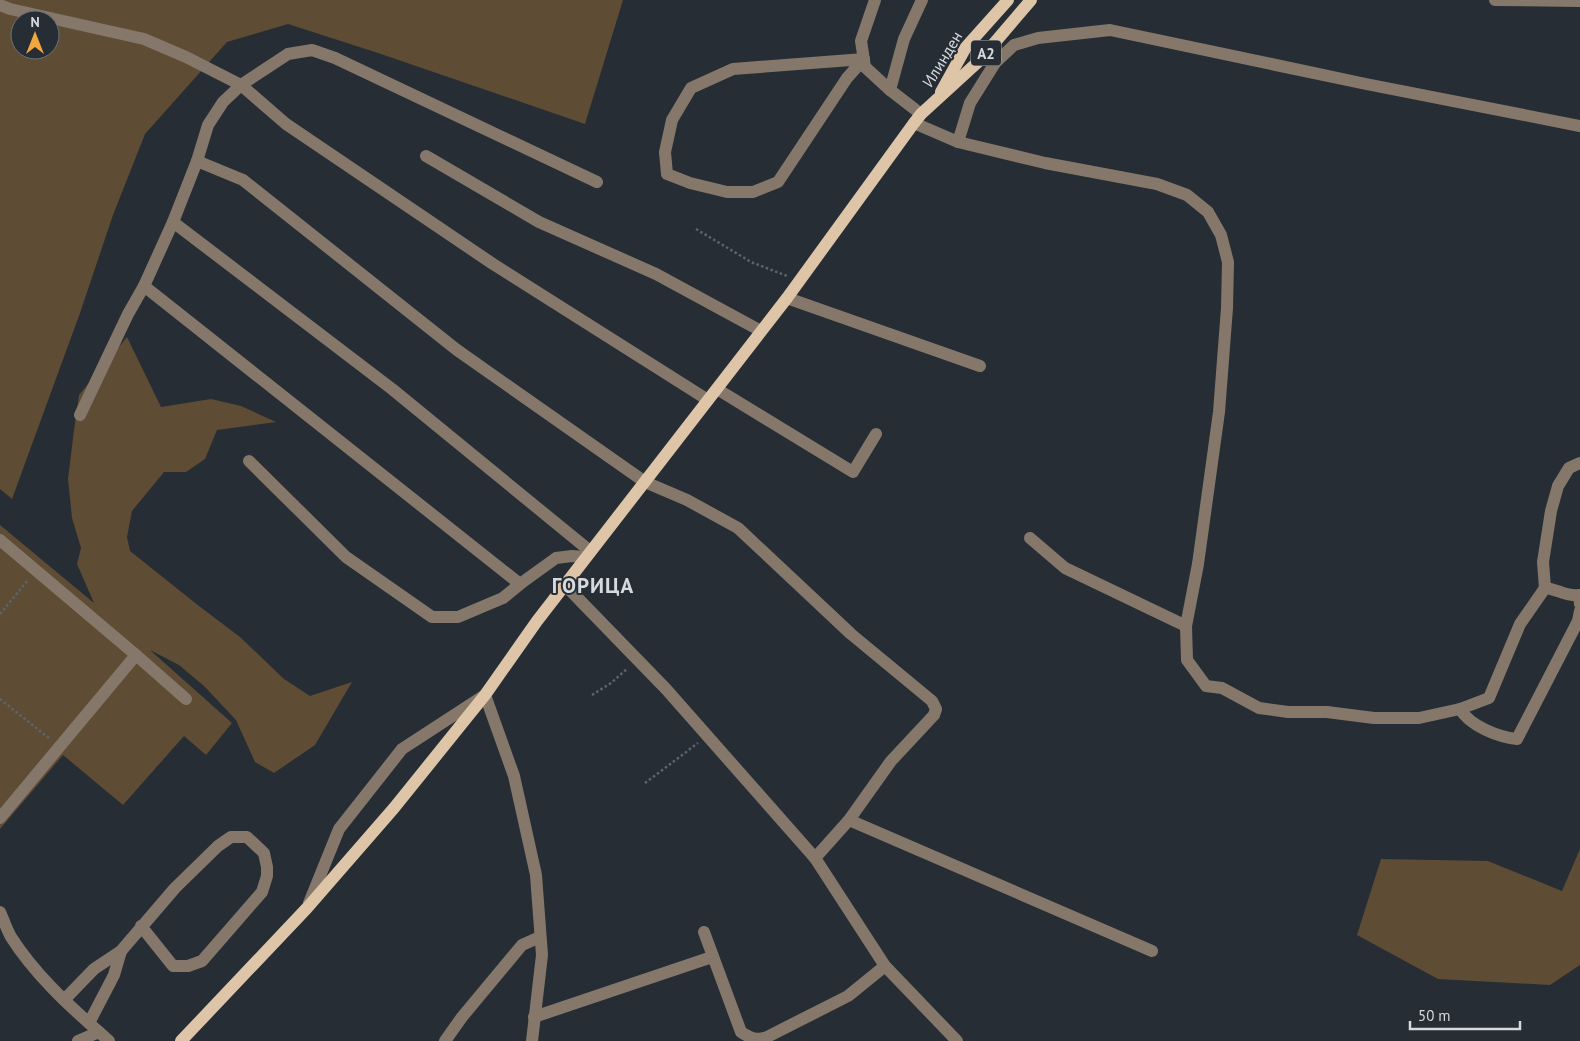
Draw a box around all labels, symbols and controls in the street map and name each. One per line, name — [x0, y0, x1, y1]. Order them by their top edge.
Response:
north arrow — [10, 10, 60, 60]
text: N — [30, 13, 40, 31]
street label: Илинден — [918, 27, 966, 91]
road number: A2 — [971, 40, 1001, 66]
district label: ГОРИЦА — [552, 572, 634, 599]
scale bar — [1410, 998, 1520, 1030]
text: 50 m — [1418, 1006, 1451, 1025]

